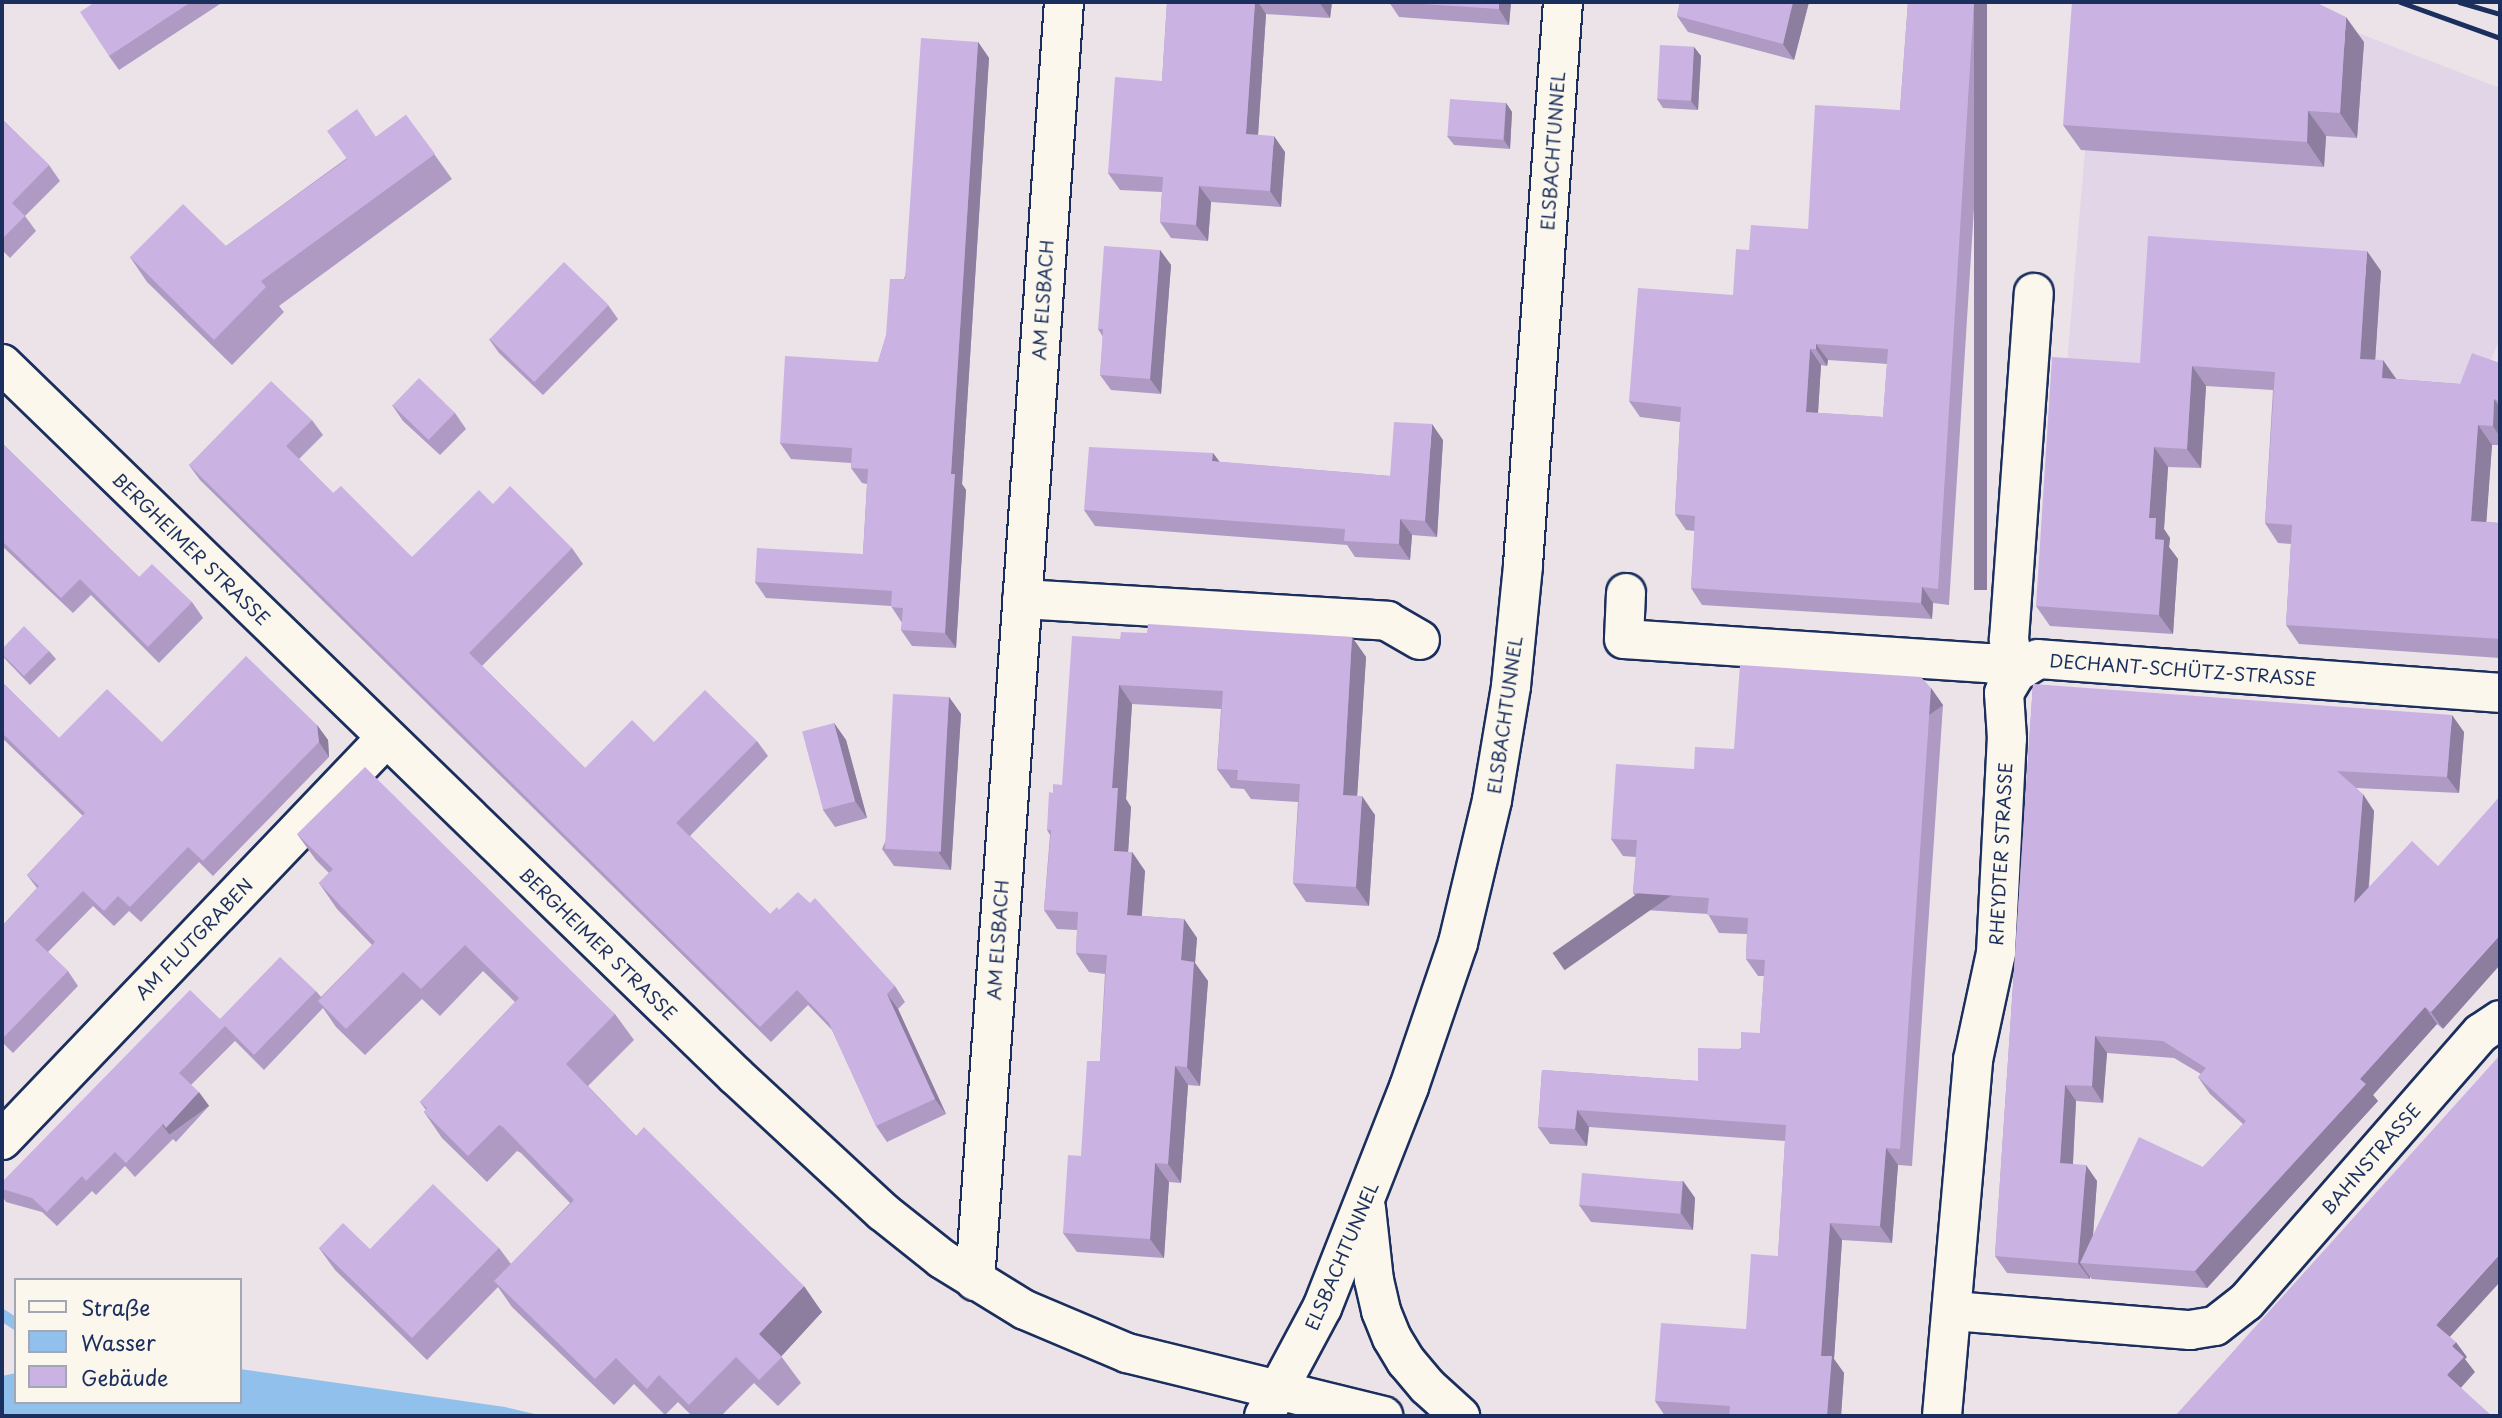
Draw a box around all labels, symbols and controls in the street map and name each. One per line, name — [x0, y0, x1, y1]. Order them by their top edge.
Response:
street label: ELSBACHTUNNEL — [1537, 71, 1569, 231]
street label: AM ELSBACH — [1028, 239, 1058, 361]
street label: BERGHEIMER STRASSE — [107, 468, 275, 630]
street label: ELSBACHTUNNEL — [1483, 635, 1527, 795]
street label: DECHANT-SCHÜTZ-STRASSE — [2049, 650, 2317, 690]
street label: RHEYDTER STRASSE — [1985, 760, 2017, 948]
street label: BERGHEIMER STRASSE — [514, 863, 682, 1025]
street label: AM FLUTGRABEN — [131, 874, 257, 1004]
street label: AM ELSBACH — [983, 879, 1013, 1001]
street label: BAHNSTRASSE — [2317, 1099, 2425, 1219]
street label: ELSBACHTUNNEL — [1301, 1179, 1383, 1333]
legend — [14, 1278, 242, 1404]
text: Straße — [81, 1291, 150, 1323]
text: Wasser — [81, 1326, 156, 1358]
text: Gebäude — [81, 1361, 168, 1393]

